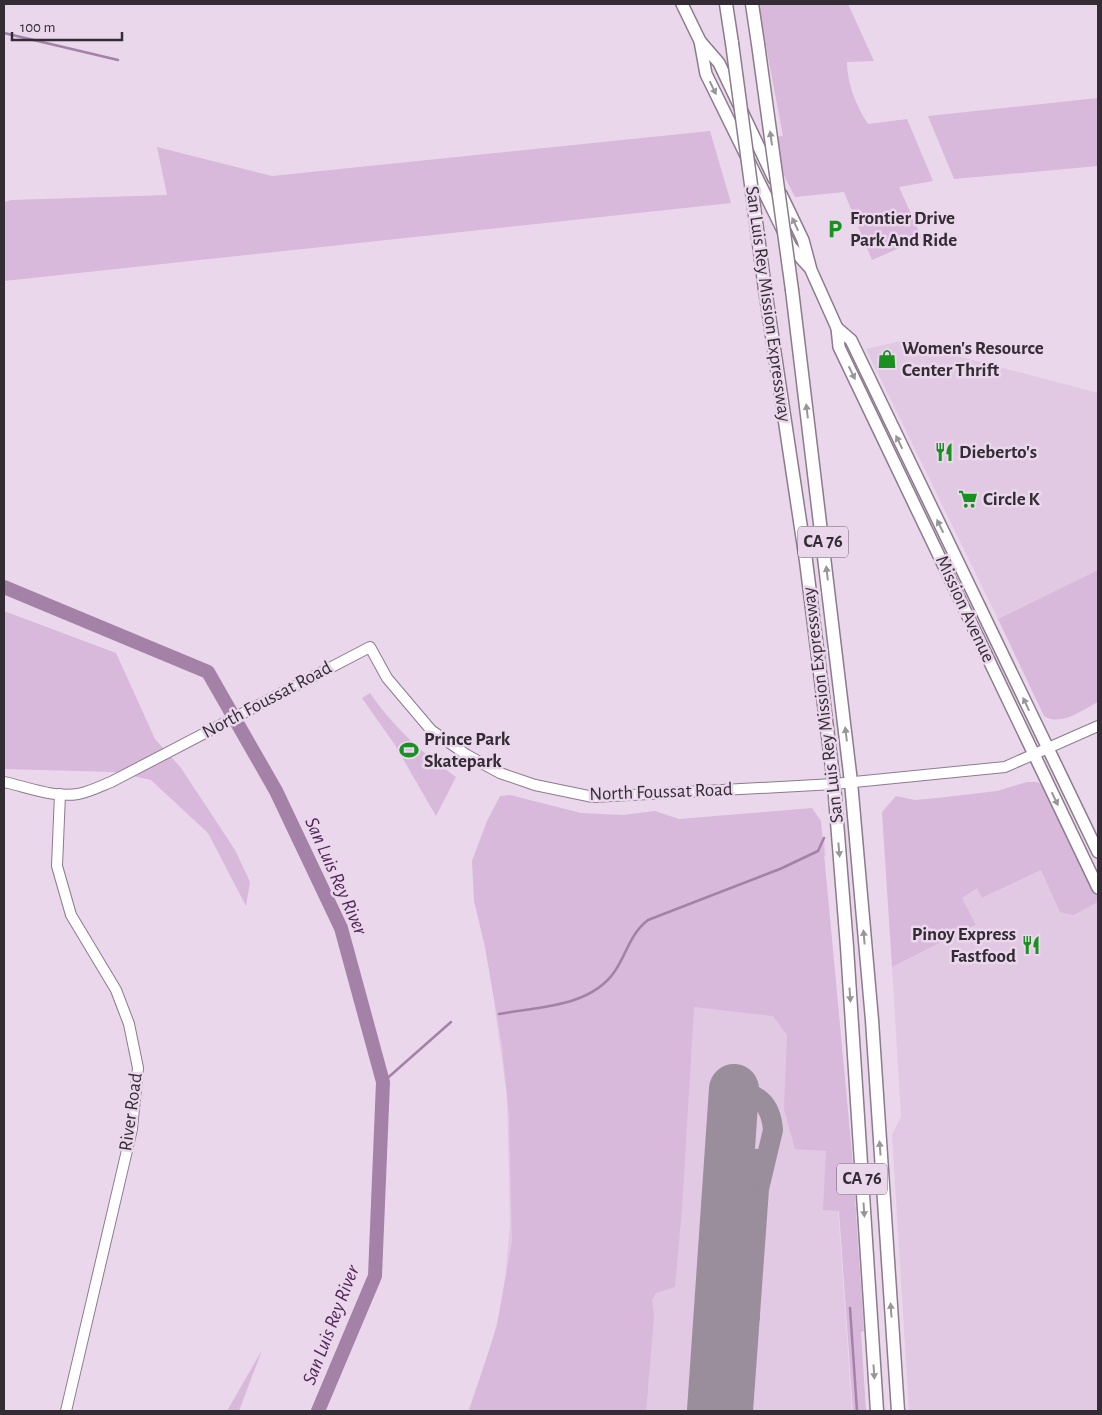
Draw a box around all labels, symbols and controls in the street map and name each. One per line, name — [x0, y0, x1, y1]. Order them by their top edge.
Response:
scale bar — [12, 10, 122, 42]
text: 100 m — [20, 20, 55, 35]
one-way arrow — [709, 80, 717, 95]
one-way arrow — [767, 129, 775, 145]
street label: San Luis Rey Mission Expressway — [742, 185, 794, 423]
place label: Frontier Drive Park And Ride — [850, 209, 957, 250]
one-way arrow — [791, 217, 799, 231]
parking icon: Frontier Drive Park And Ride — [824, 218, 846, 240]
place label: Women's Resource Center Thrift — [902, 339, 1044, 380]
shop icon: Women's Resource Center Thrift — [876, 348, 898, 370]
one-way arrow — [848, 366, 856, 381]
one-way arrow — [803, 403, 811, 419]
one-way arrow — [895, 435, 903, 449]
restaurant icon: Dieberto's — [933, 441, 955, 463]
place label: Dieberto's — [959, 443, 1037, 462]
supermarket icon: Circle K — [957, 488, 979, 510]
place label: Circle K — [983, 490, 1040, 509]
one-way arrow — [936, 519, 944, 533]
road number: CA 76 — [798, 526, 848, 558]
street label: Mission Avenue — [932, 553, 998, 665]
one-way arrow — [823, 564, 831, 580]
street label: San Luis Rey Mission Expressway — [799, 586, 847, 824]
street label: North Foussat Road — [199, 658, 335, 742]
one-way arrow — [1022, 697, 1030, 711]
one-way arrow — [842, 726, 850, 742]
place label: Prince Park Skatepark — [424, 730, 511, 771]
sports icon: Prince Park Skatepark — [398, 739, 420, 761]
street label: North Foussat Road — [589, 780, 733, 804]
one-way arrow — [1050, 791, 1059, 806]
water label: San Luis Rey River — [301, 814, 371, 938]
one-way arrow — [835, 842, 843, 858]
place label: Pinoy Express Fastfood — [912, 925, 1016, 966]
one-way arrow — [860, 929, 868, 945]
restaurant icon: Pinoy Express Fastfood — [1020, 934, 1042, 956]
one-way arrow — [846, 988, 854, 1004]
street label: River Road — [116, 1072, 146, 1152]
one-way arrow — [876, 1140, 884, 1156]
road number: CA 76 — [837, 1164, 887, 1194]
one-way arrow — [860, 1202, 868, 1218]
water label: San Luis Rey River — [299, 1262, 363, 1387]
one-way arrow — [887, 1302, 895, 1318]
one-way arrow — [871, 1364, 879, 1380]

